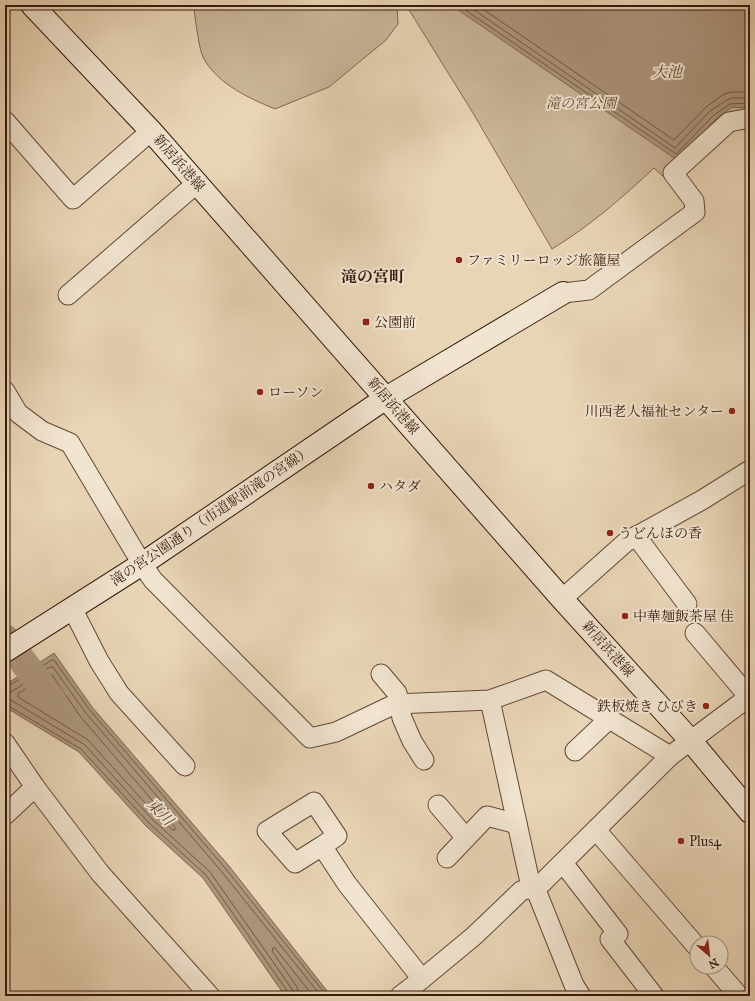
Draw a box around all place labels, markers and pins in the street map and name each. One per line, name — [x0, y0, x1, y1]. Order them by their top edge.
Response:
place label: ファミリーロッジ旅籠屋 — [467, 252, 620, 269]
marker: ファミリーロッジ旅籠屋 — [454, 255, 464, 265]
place label: 公園前 — [374, 314, 416, 331]
marker: 公園前 — [361, 317, 371, 327]
place label: ローソン — [268, 384, 323, 401]
marker: ローソン — [255, 387, 265, 397]
place label: 川西老人福祉センター — [585, 403, 724, 420]
marker: 川西老人福祉センター — [727, 406, 737, 416]
place label: ハタダ — [379, 478, 421, 495]
marker: ハタダ — [366, 481, 376, 491]
place label: うどんほの香 — [618, 525, 702, 542]
marker: うどんほの香 — [605, 528, 615, 538]
place label: 中華麺飯茶屋 佳 — [633, 608, 734, 625]
marker: 中華麺飯茶屋 佳 — [620, 611, 630, 621]
place label: 鉄板焼き ひびき — [597, 698, 698, 715]
marker: 鉄板焼き ひびき — [701, 701, 711, 711]
place label: Plus4 — [689, 833, 722, 850]
marker: Plus4 — [676, 836, 686, 846]

